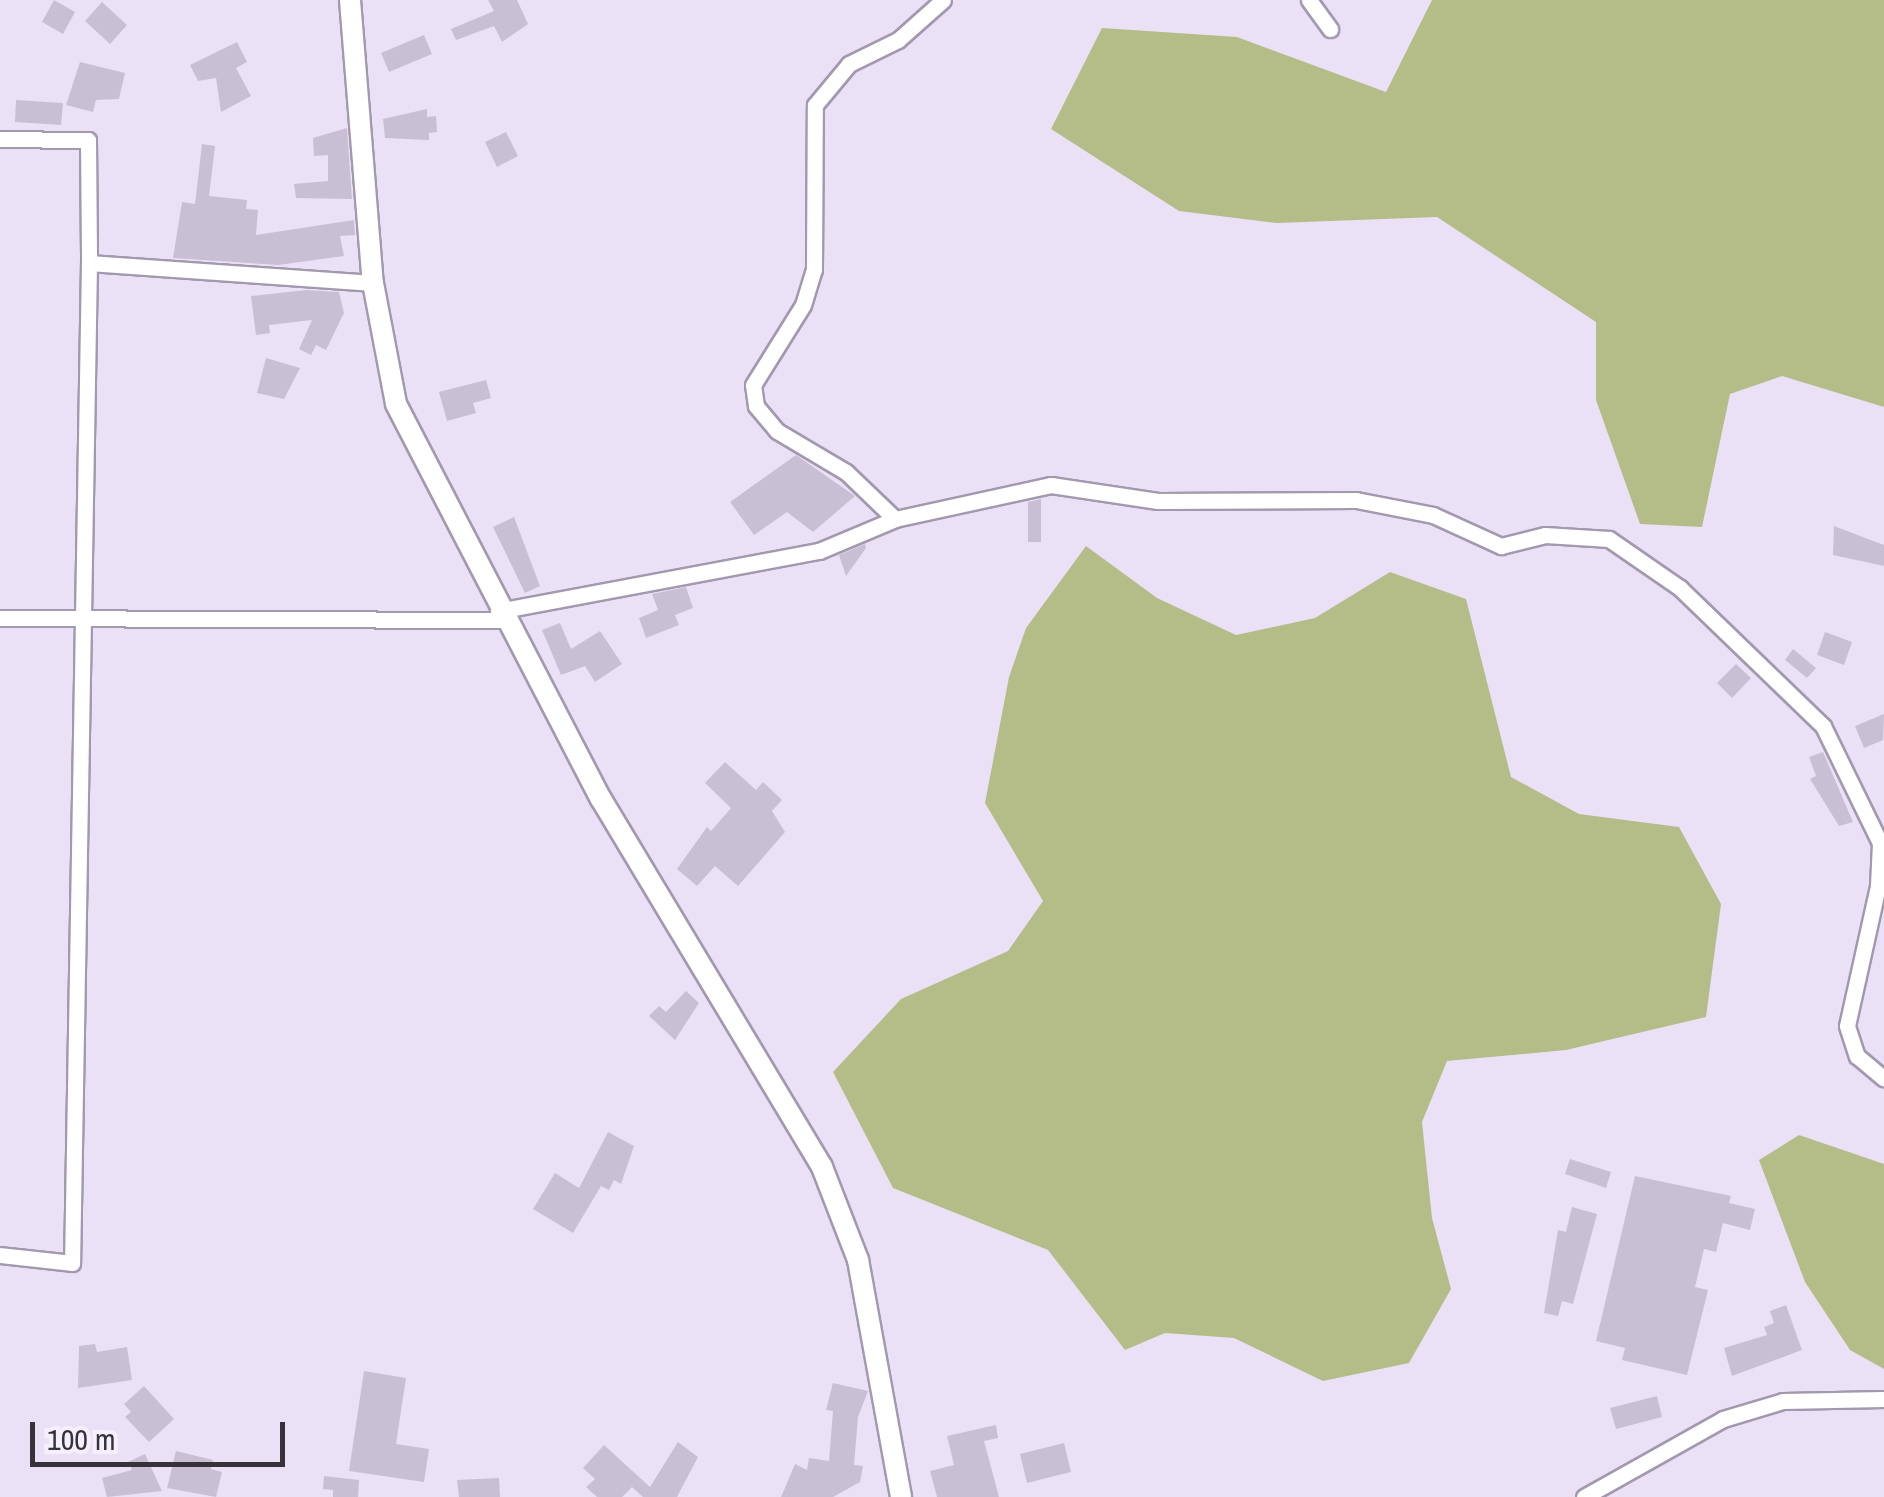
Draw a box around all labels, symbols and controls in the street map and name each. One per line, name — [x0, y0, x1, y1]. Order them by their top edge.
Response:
scale bar — [35, 1402, 290, 1464]
text: 100 m — [47, 1419, 115, 1459]

